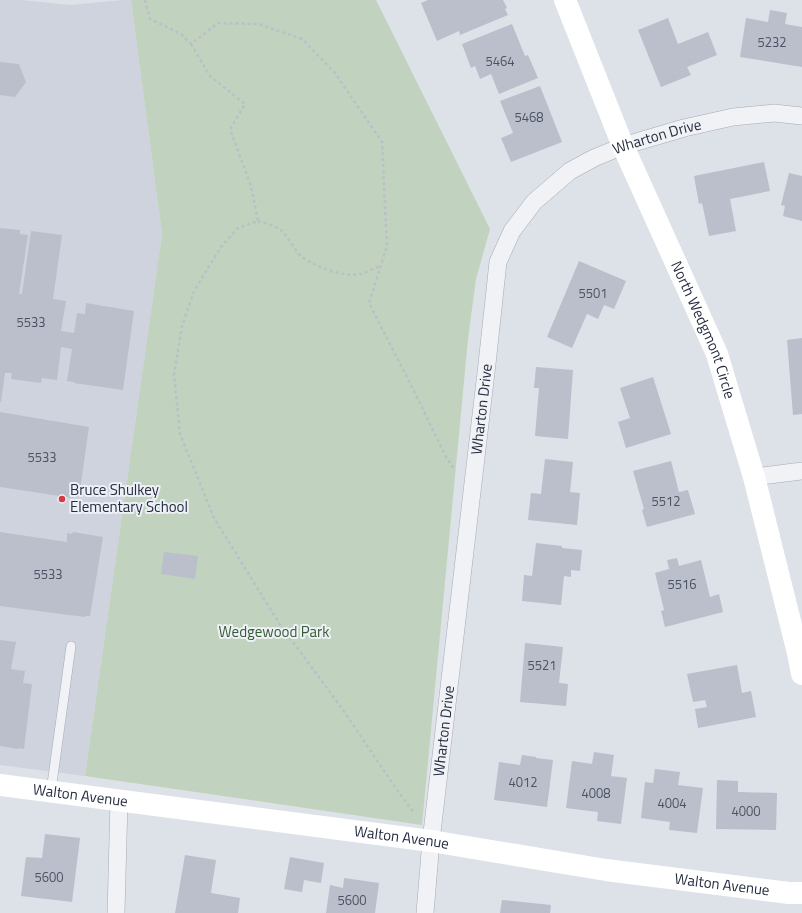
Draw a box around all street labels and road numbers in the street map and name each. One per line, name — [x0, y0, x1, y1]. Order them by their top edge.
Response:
street label: Wharton Drive — [609, 112, 703, 160]
street label: North Wedgmont Circle — [665, 257, 742, 401]
street label: Wharton Drive — [464, 362, 498, 456]
street label: Wharton Drive — [427, 684, 460, 778]
street label: Walton Avenue — [32, 777, 129, 813]
street label: Walton Avenue — [353, 819, 451, 855]
street label: Walton Avenue — [673, 867, 771, 901]

